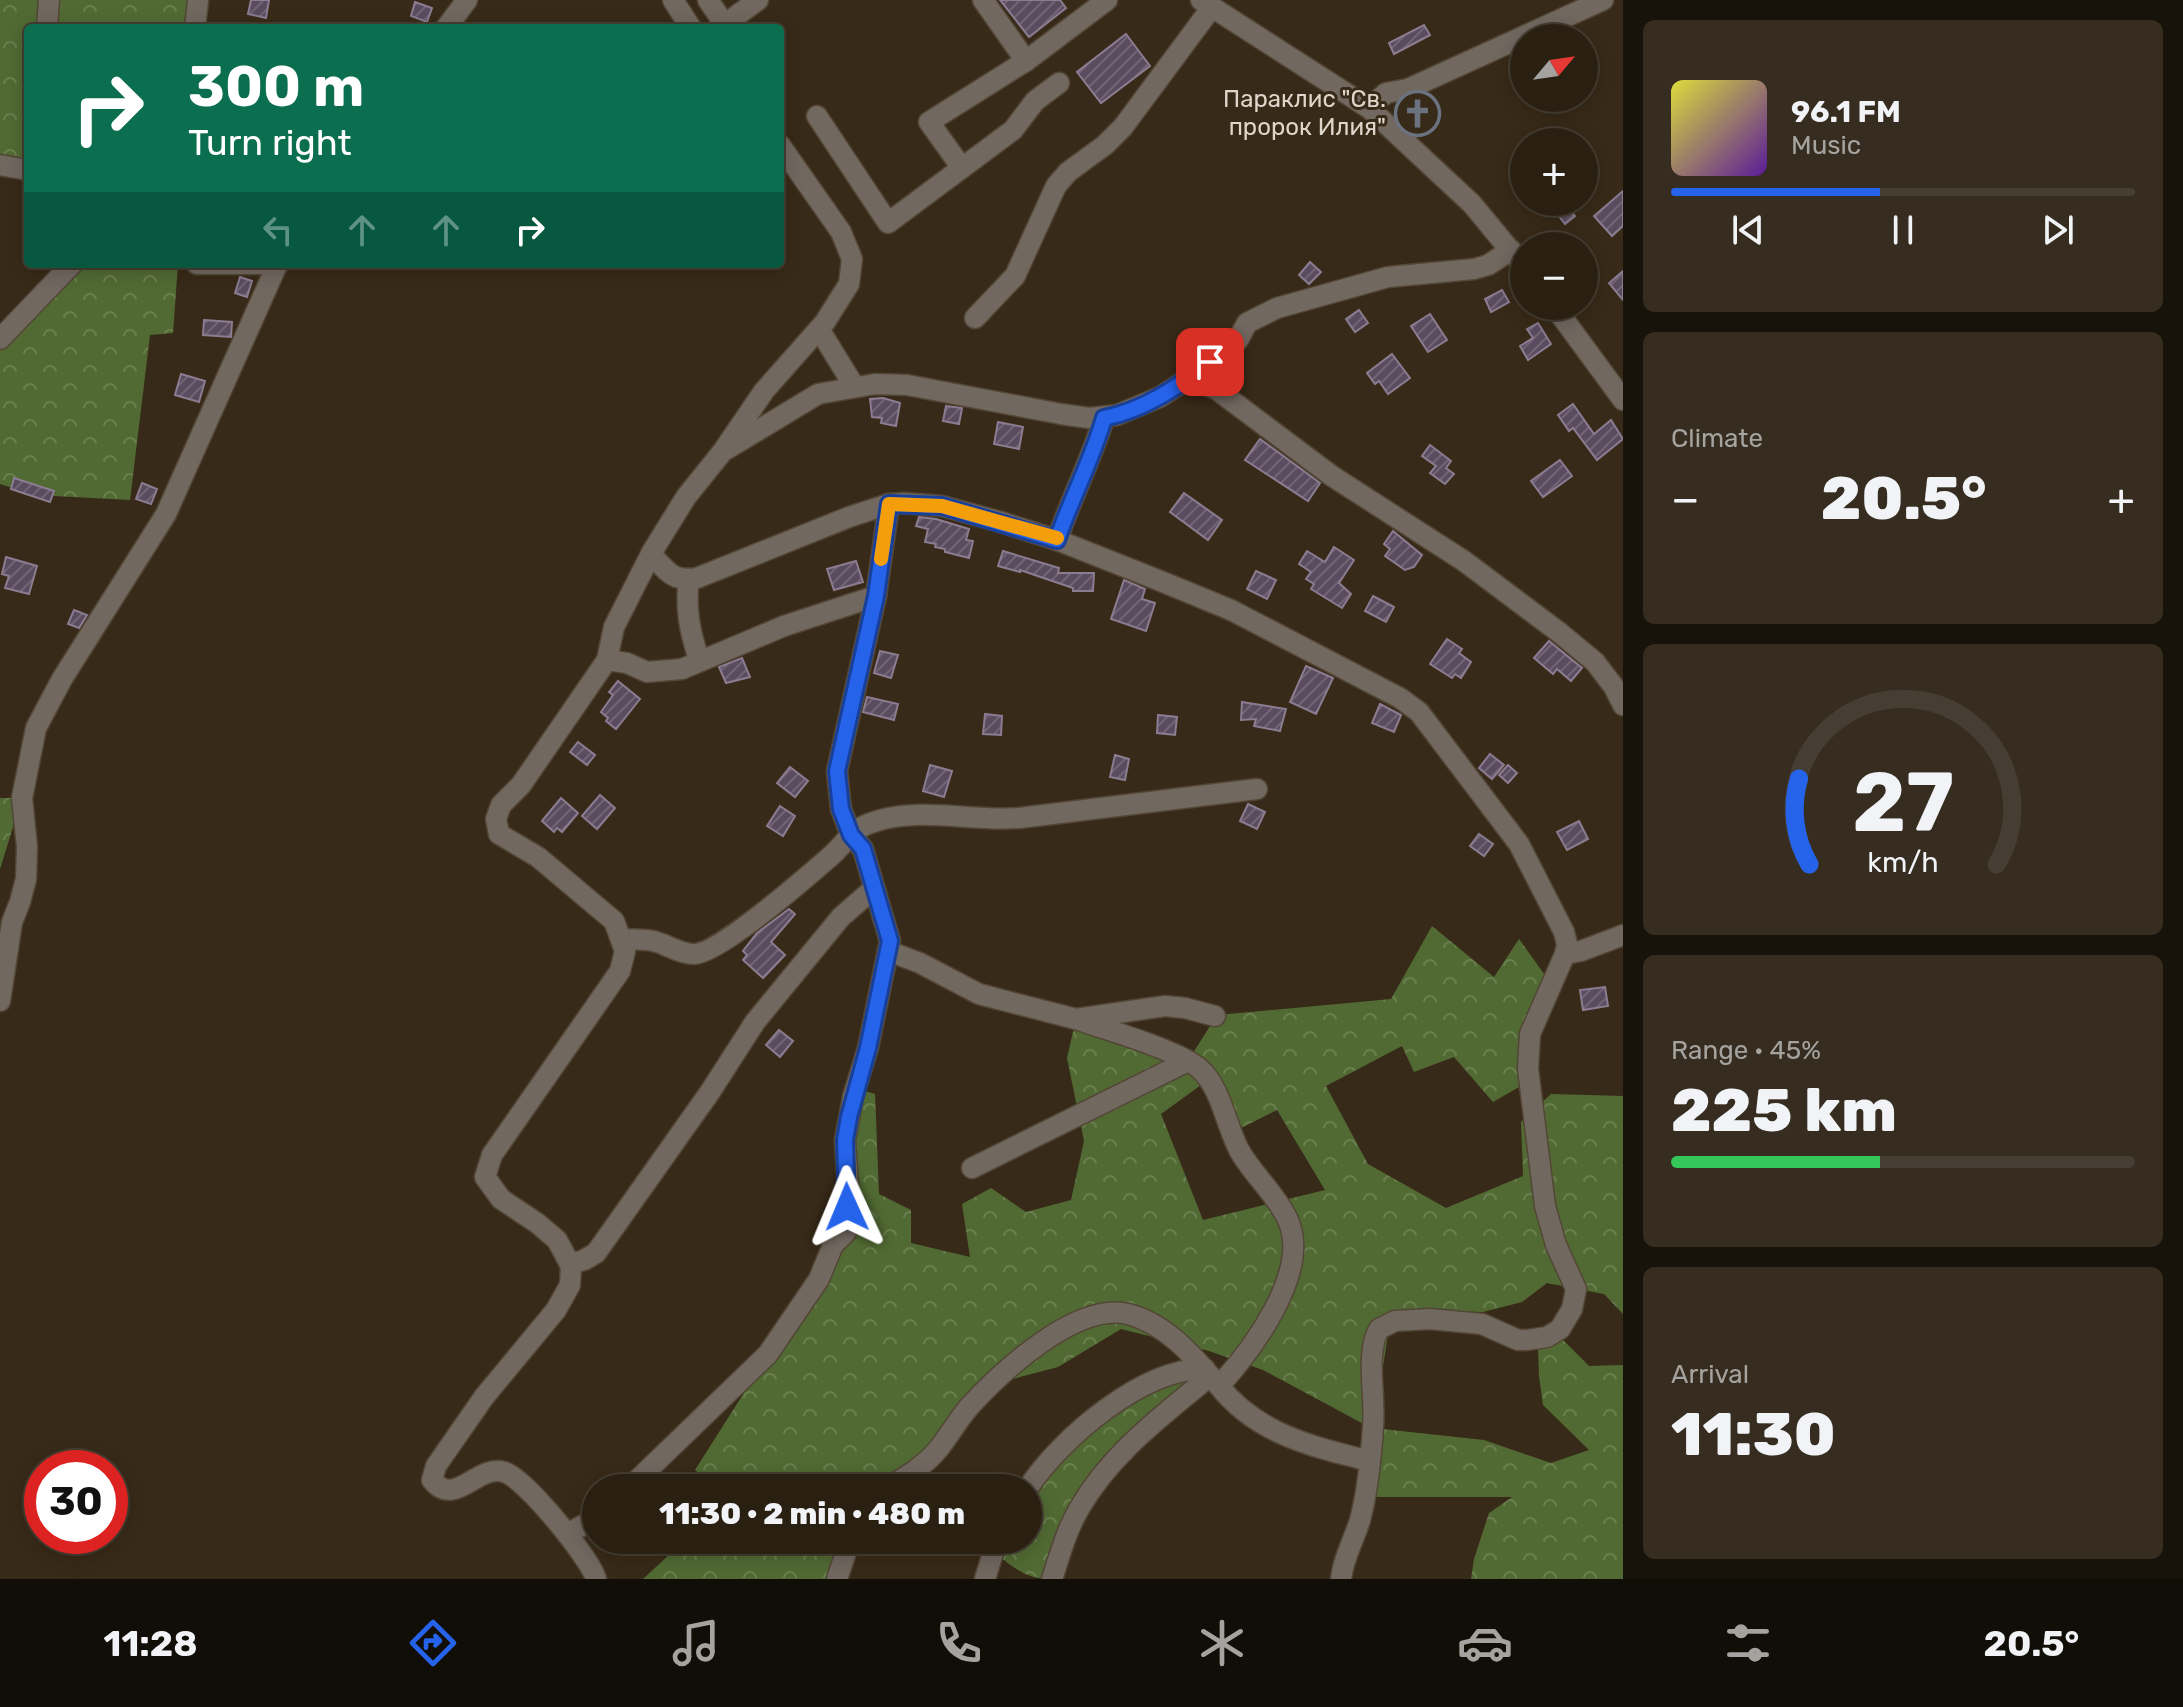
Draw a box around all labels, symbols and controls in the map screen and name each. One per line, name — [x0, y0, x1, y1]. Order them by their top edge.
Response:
north arrow — [1510, 24, 1598, 112]
map controls — [1510, 24, 1598, 320]
text: 300 m — [188, 54, 364, 120]
icon: right — [56, 56, 160, 160]
place label: Параклис "Св. пророк Илия" — [1223, 85, 1386, 141]
church icon: Параклис "Св. пророк Илия" — [1393, 89, 1441, 137]
text: 96.1 FM — [1791, 94, 1901, 130]
text: Turn right — [188, 121, 352, 164]
button: + — [1510, 128, 1598, 216]
text: Music — [1791, 130, 1861, 161]
icon: left — [256, 208, 300, 252]
icon: ahead — [340, 208, 384, 252]
icon: ahead — [424, 208, 468, 252]
icon: right — [508, 208, 552, 252]
icon: previous — [1726, 208, 1770, 252]
icon: pause — [1881, 208, 1925, 252]
icon: next — [2036, 208, 2080, 252]
button: − — [1510, 232, 1598, 320]
pin — [1176, 328, 1244, 396]
icon: arrive — [1188, 340, 1232, 384]
text: Climate — [1671, 423, 1763, 454]
text: 20.5° — [1821, 463, 1986, 534]
text: − — [1671, 473, 1700, 525]
text: + — [2108, 473, 2135, 525]
text: 27 — [1852, 753, 1954, 852]
text: km/h — [1867, 846, 1939, 880]
text: Range · 45% — [1671, 1035, 1821, 1066]
text: 225 km — [1671, 1075, 1897, 1146]
position arrow — [805, 1165, 889, 1249]
text: Arrival — [1671, 1359, 1749, 1390]
text: 11:30 — [1671, 1399, 1836, 1470]
speed limit sign: 30 — [24, 1450, 128, 1554]
text: 11:30 · 2 min · 480 m — [659, 1496, 965, 1532]
icon: directions — [405, 1615, 461, 1671]
icon: music — [668, 1615, 724, 1671]
icon: phone — [931, 1615, 987, 1671]
icon: climate — [1194, 1615, 1250, 1671]
icon: car — [1457, 1615, 1513, 1671]
icon: filters — [1720, 1615, 1776, 1671]
text: 11:28 — [104, 1622, 198, 1665]
text: 20.5° — [1984, 1622, 2079, 1665]

